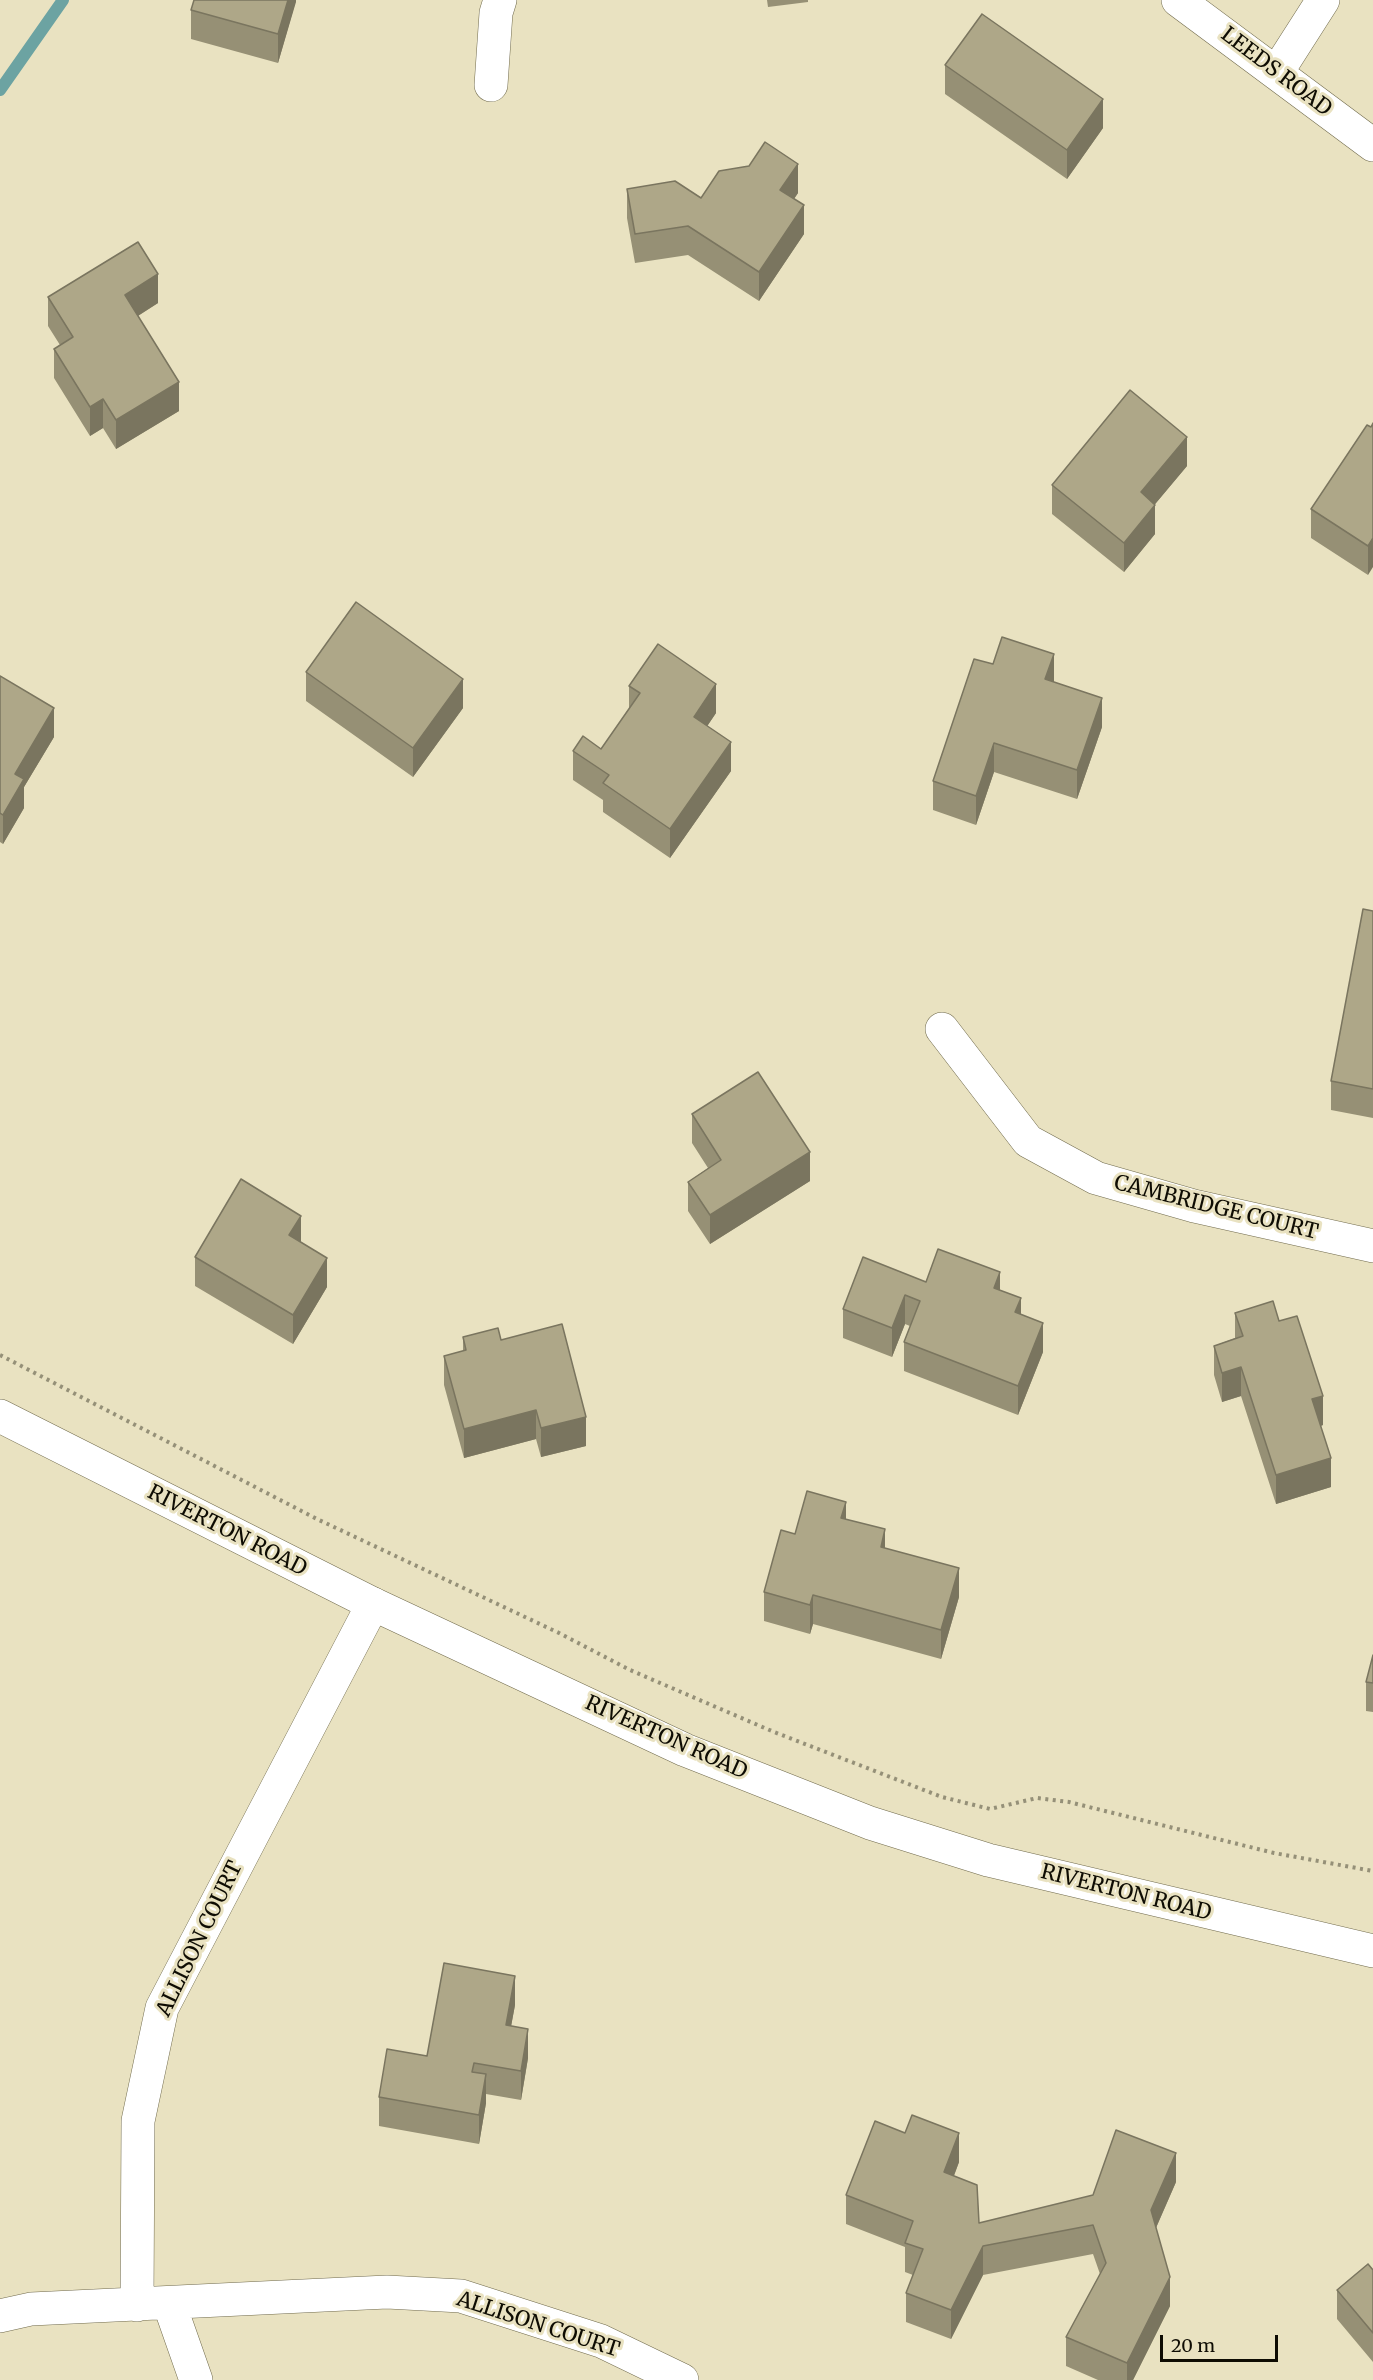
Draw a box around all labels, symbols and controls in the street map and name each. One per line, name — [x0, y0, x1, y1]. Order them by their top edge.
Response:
street label: LEEDS ROAD — [1216, 22, 1336, 122]
street label: CAMBRIDGE COURT — [1111, 1170, 1321, 1246]
street label: RIVERTON ROAD — [143, 1480, 311, 1582]
street label: RIVERTON ROAD — [581, 1691, 751, 1785]
street label: ALLISON COURT — [152, 1857, 248, 2021]
street label: RIVERTON ROAD — [1038, 1860, 1214, 1926]
street label: ALLISON COURT — [453, 2287, 623, 2363]
scale bar — [1163, 2323, 1282, 2361]
text: 20 m — [1171, 2334, 1215, 2357]

